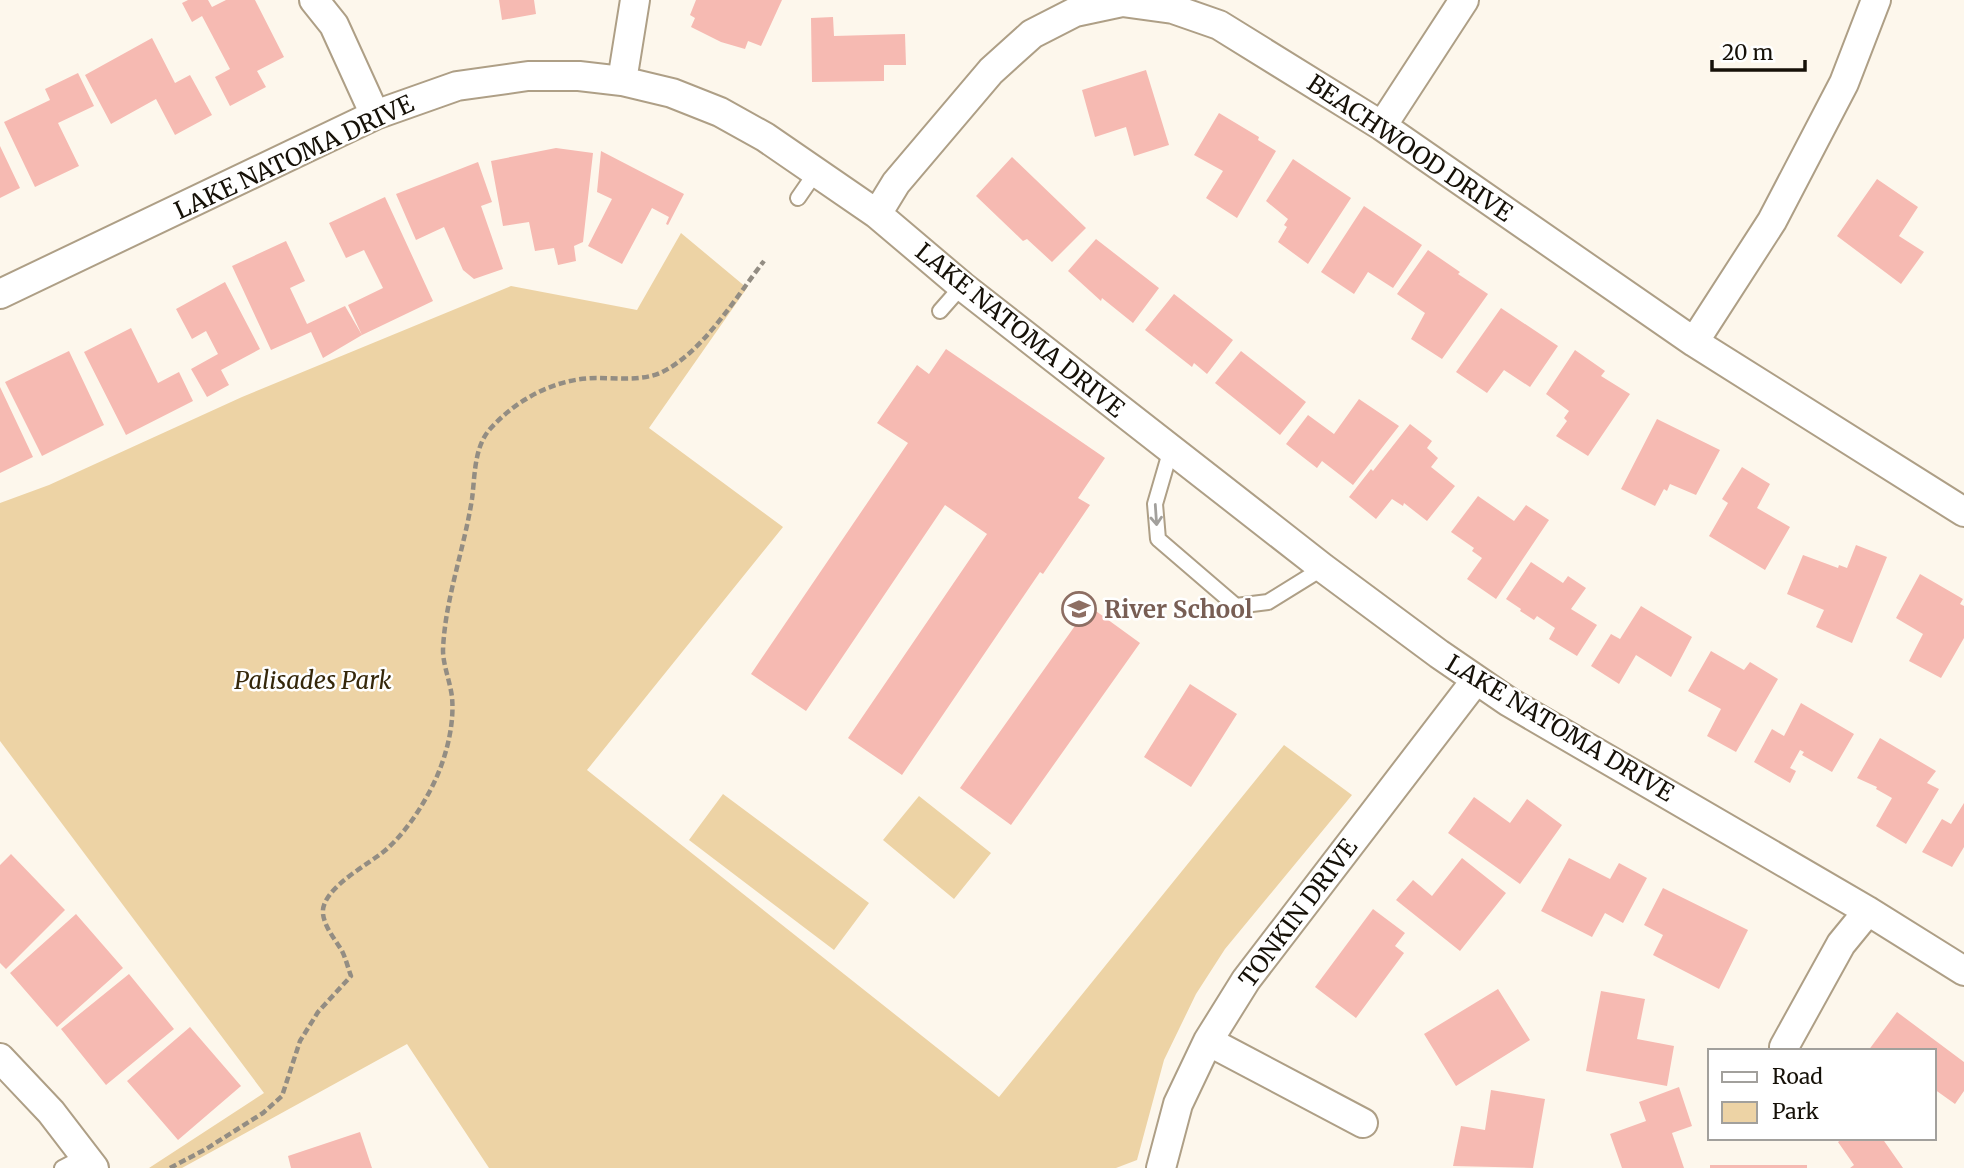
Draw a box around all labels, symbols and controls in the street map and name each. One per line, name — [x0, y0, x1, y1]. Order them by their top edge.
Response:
scale bar — [1712, 28, 1805, 72]
text: 20 m — [1722, 39, 1774, 66]
street label: BEACHWOOD DRIVE — [1301, 68, 1519, 229]
street label: LAKE NATOMA DRIVE — [169, 88, 419, 226]
street label: LAKE NATOMA DRIVE — [909, 236, 1132, 424]
one-way arrow — [1150, 503, 1163, 526]
school or university icon: River School — [1060, 590, 1098, 628]
place label: River School — [1104, 594, 1253, 625]
street label: LAKE NATOMA DRIVE — [1440, 648, 1680, 809]
park label: Palisades Park — [234, 665, 392, 696]
street label: TONKIN DRIVE — [1232, 832, 1364, 993]
legend — [1708, 1049, 1936, 1140]
text: Road — [1772, 1063, 1823, 1090]
text: Park — [1772, 1098, 1819, 1125]

